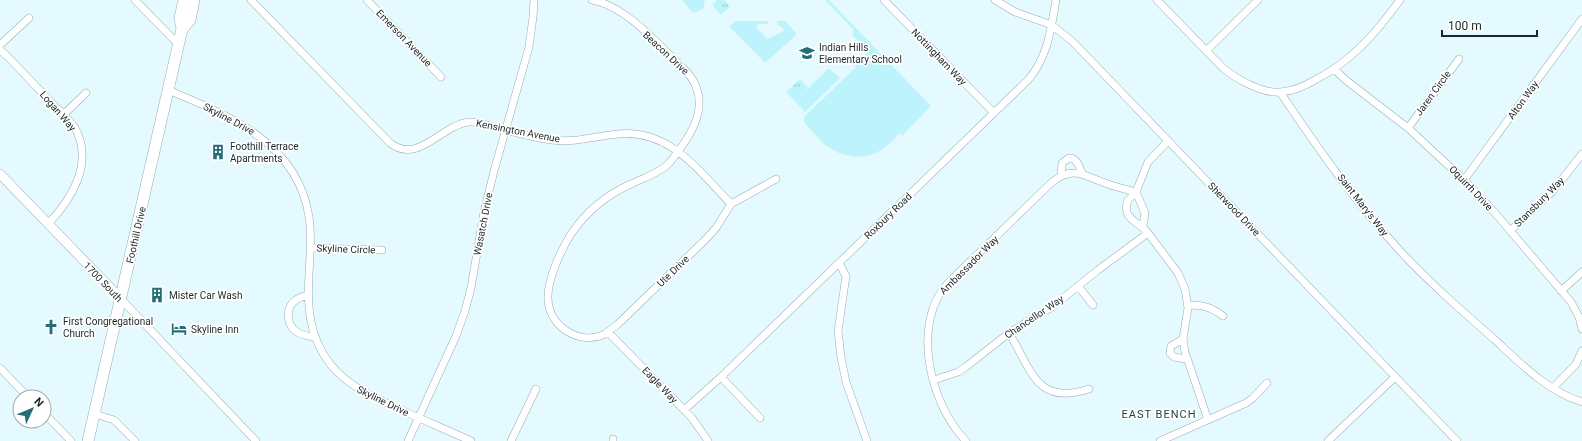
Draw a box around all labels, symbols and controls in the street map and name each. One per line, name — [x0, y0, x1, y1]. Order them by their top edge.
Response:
street label: Emerson Avenue — [374, 7, 434, 69]
scale bar — [1442, 12, 1537, 38]
text: 100 m — [1448, 19, 1482, 33]
street label: Nottingham Way — [909, 27, 969, 88]
street label: Beacon Drive — [641, 29, 691, 77]
place label: Indian Hills Elementary School — [819, 42, 902, 65]
school or university icon: Indian Hills Elementary School — [798, 44, 816, 62]
street label: Jaren Circle — [1413, 68, 1453, 118]
street label: Alton Way — [1505, 78, 1541, 121]
street label: Logan Way — [38, 89, 78, 133]
street label: Skyline Drive — [202, 101, 256, 137]
street label: Kensington Avenue — [475, 117, 561, 145]
place label: Foothill Terrace Apartments — [230, 141, 299, 164]
building icon: Foothill Terrace Apartments — [209, 143, 227, 161]
street label: Oquirrh Drive — [1447, 163, 1495, 213]
street label: Saint Mary's Way — [1335, 172, 1391, 238]
street label: Stansbury Way — [1512, 175, 1566, 229]
street label: Sherwood Drive — [1206, 180, 1262, 238]
street label: Roxbury Road — [862, 191, 914, 241]
street label: Wasatch Drive — [472, 192, 494, 256]
street label: Foothill Drive — [124, 206, 148, 264]
street label: Ambassador Way — [937, 233, 1001, 297]
street label: Skyline Circle — [316, 242, 376, 256]
street label: Ute Drive — [655, 253, 691, 289]
street label: 1700 South — [81, 260, 125, 304]
building icon: Mister Car Wash — [148, 286, 166, 304]
place label: Mister Car Wash — [169, 290, 242, 301]
street label: Chancellor Way — [1002, 293, 1066, 341]
place label: First Congregational Church — [63, 316, 153, 339]
church icon: First Congregational Church — [42, 318, 60, 336]
hotel icon: Skyline Inn — [170, 320, 188, 338]
place label: Skyline Inn — [191, 324, 239, 335]
street label: Eagle Way — [640, 365, 680, 405]
street label: Skyline Drive — [355, 384, 411, 418]
north arrow — [12, 389, 52, 429]
text: N — [31, 395, 46, 410]
district label: EAST BENCH — [1122, 408, 1197, 421]

